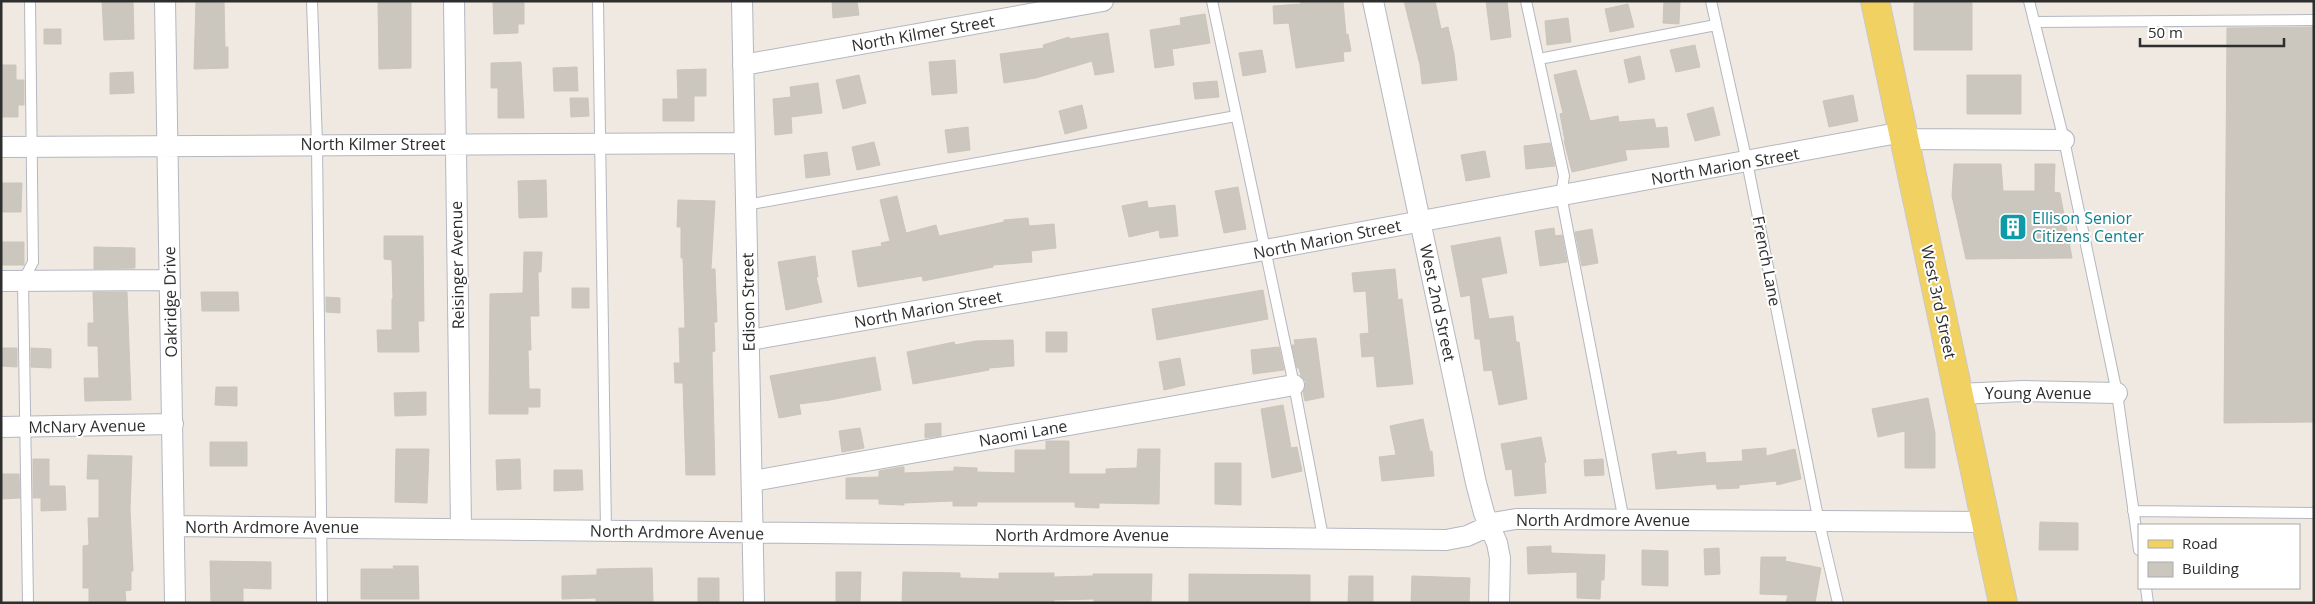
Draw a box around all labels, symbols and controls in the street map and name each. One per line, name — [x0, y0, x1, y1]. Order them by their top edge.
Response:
street label: North Kilmer Street — [850, 10, 997, 56]
scale bar — [2140, 15, 2284, 47]
text: 50 m — [2148, 22, 2183, 42]
street label: North Kilmer Street — [301, 133, 446, 155]
street label: North Marion Street — [1649, 142, 1801, 190]
street label: Reisinger Avenue — [445, 201, 469, 329]
place label: Ellison Senior Citizens Center — [2032, 207, 2145, 247]
building icon: Ellison Senior Citizens Center — [1998, 212, 2028, 242]
street label: North Marion Street — [1251, 214, 1403, 264]
street label: French Lane — [1747, 214, 1787, 308]
street label: West 2nd Street — [1415, 243, 1461, 364]
street label: West 3rd Street — [1916, 243, 1962, 361]
street label: Oakridge Drive — [158, 246, 182, 358]
street label: Edison Street — [736, 252, 760, 351]
street label: North Marion Street — [852, 285, 1004, 333]
street label: Young Avenue — [1985, 382, 2091, 404]
street label: McNary Avenue — [28, 414, 146, 438]
street label: Naomi Lane — [977, 414, 1069, 452]
street label: North Ardmore Avenue — [1516, 509, 1690, 531]
street label: North Ardmore Avenue — [185, 516, 359, 538]
street label: North Ardmore Avenue — [590, 519, 764, 545]
street label: North Ardmore Avenue — [995, 524, 1169, 546]
legend — [2138, 524, 2300, 589]
text: Road — [2182, 533, 2218, 553]
text: Building — [2182, 558, 2239, 578]

